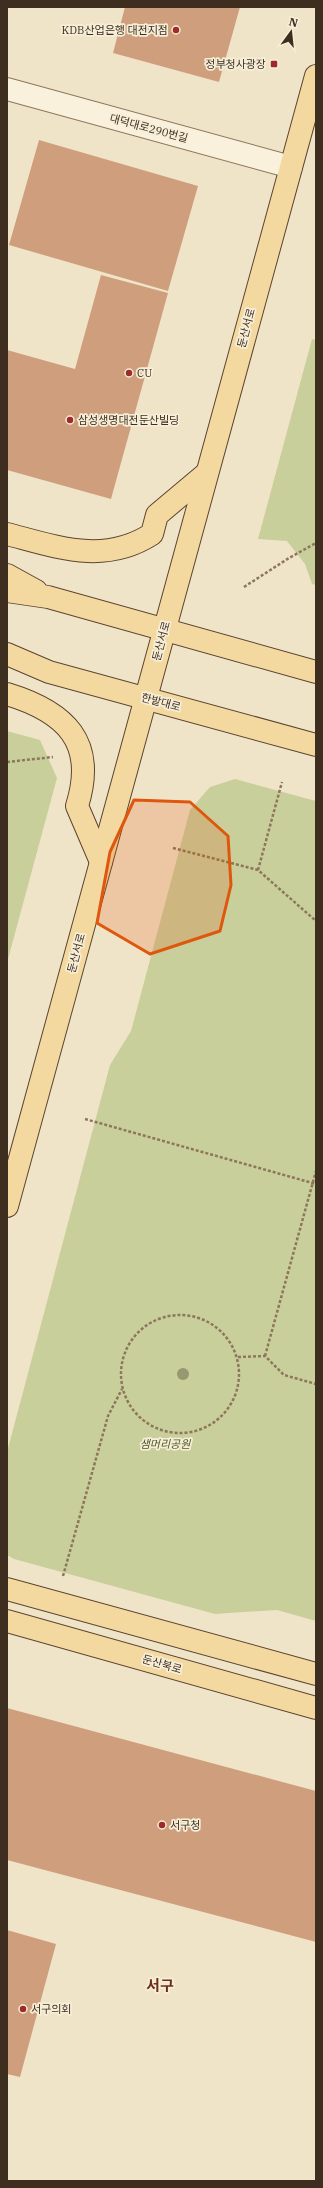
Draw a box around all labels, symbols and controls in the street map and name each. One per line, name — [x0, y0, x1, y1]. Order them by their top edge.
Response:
north arrow — [271, 12, 311, 52]
text: N — [288, 14, 300, 30]
place label: KDB산업은행 대전지점 — [62, 23, 168, 37]
marker: KDB산업은행 대전지점 — [171, 25, 181, 35]
place label: 정부청사광장 — [205, 57, 266, 71]
marker: 정부청사광장 — [269, 59, 279, 69]
street label: 대덕대로290번길 — [108, 111, 190, 145]
street label: 둔산서로 — [234, 307, 258, 349]
place label: CU — [137, 366, 152, 380]
marker: CU — [124, 368, 134, 378]
place label: 삼성생명대전둔산빌딩 — [78, 413, 179, 427]
marker: 삼성생명대전둔산빌딩 — [65, 415, 75, 425]
street label: 둔산서로 — [149, 620, 173, 662]
street label: 한밭대로 — [140, 690, 182, 714]
street label: 둔산서로 — [64, 932, 88, 974]
park label: 샘머리공원 — [140, 1437, 191, 1451]
street label: 둔산북로 — [141, 1652, 183, 1676]
place label: 서구청 — [170, 1818, 200, 1832]
marker: 서구청 — [157, 1820, 167, 1830]
district label: 서구 — [146, 1976, 174, 1995]
place label: 서구의회 — [31, 2002, 71, 2016]
marker: 서구의회 — [18, 2004, 28, 2014]

